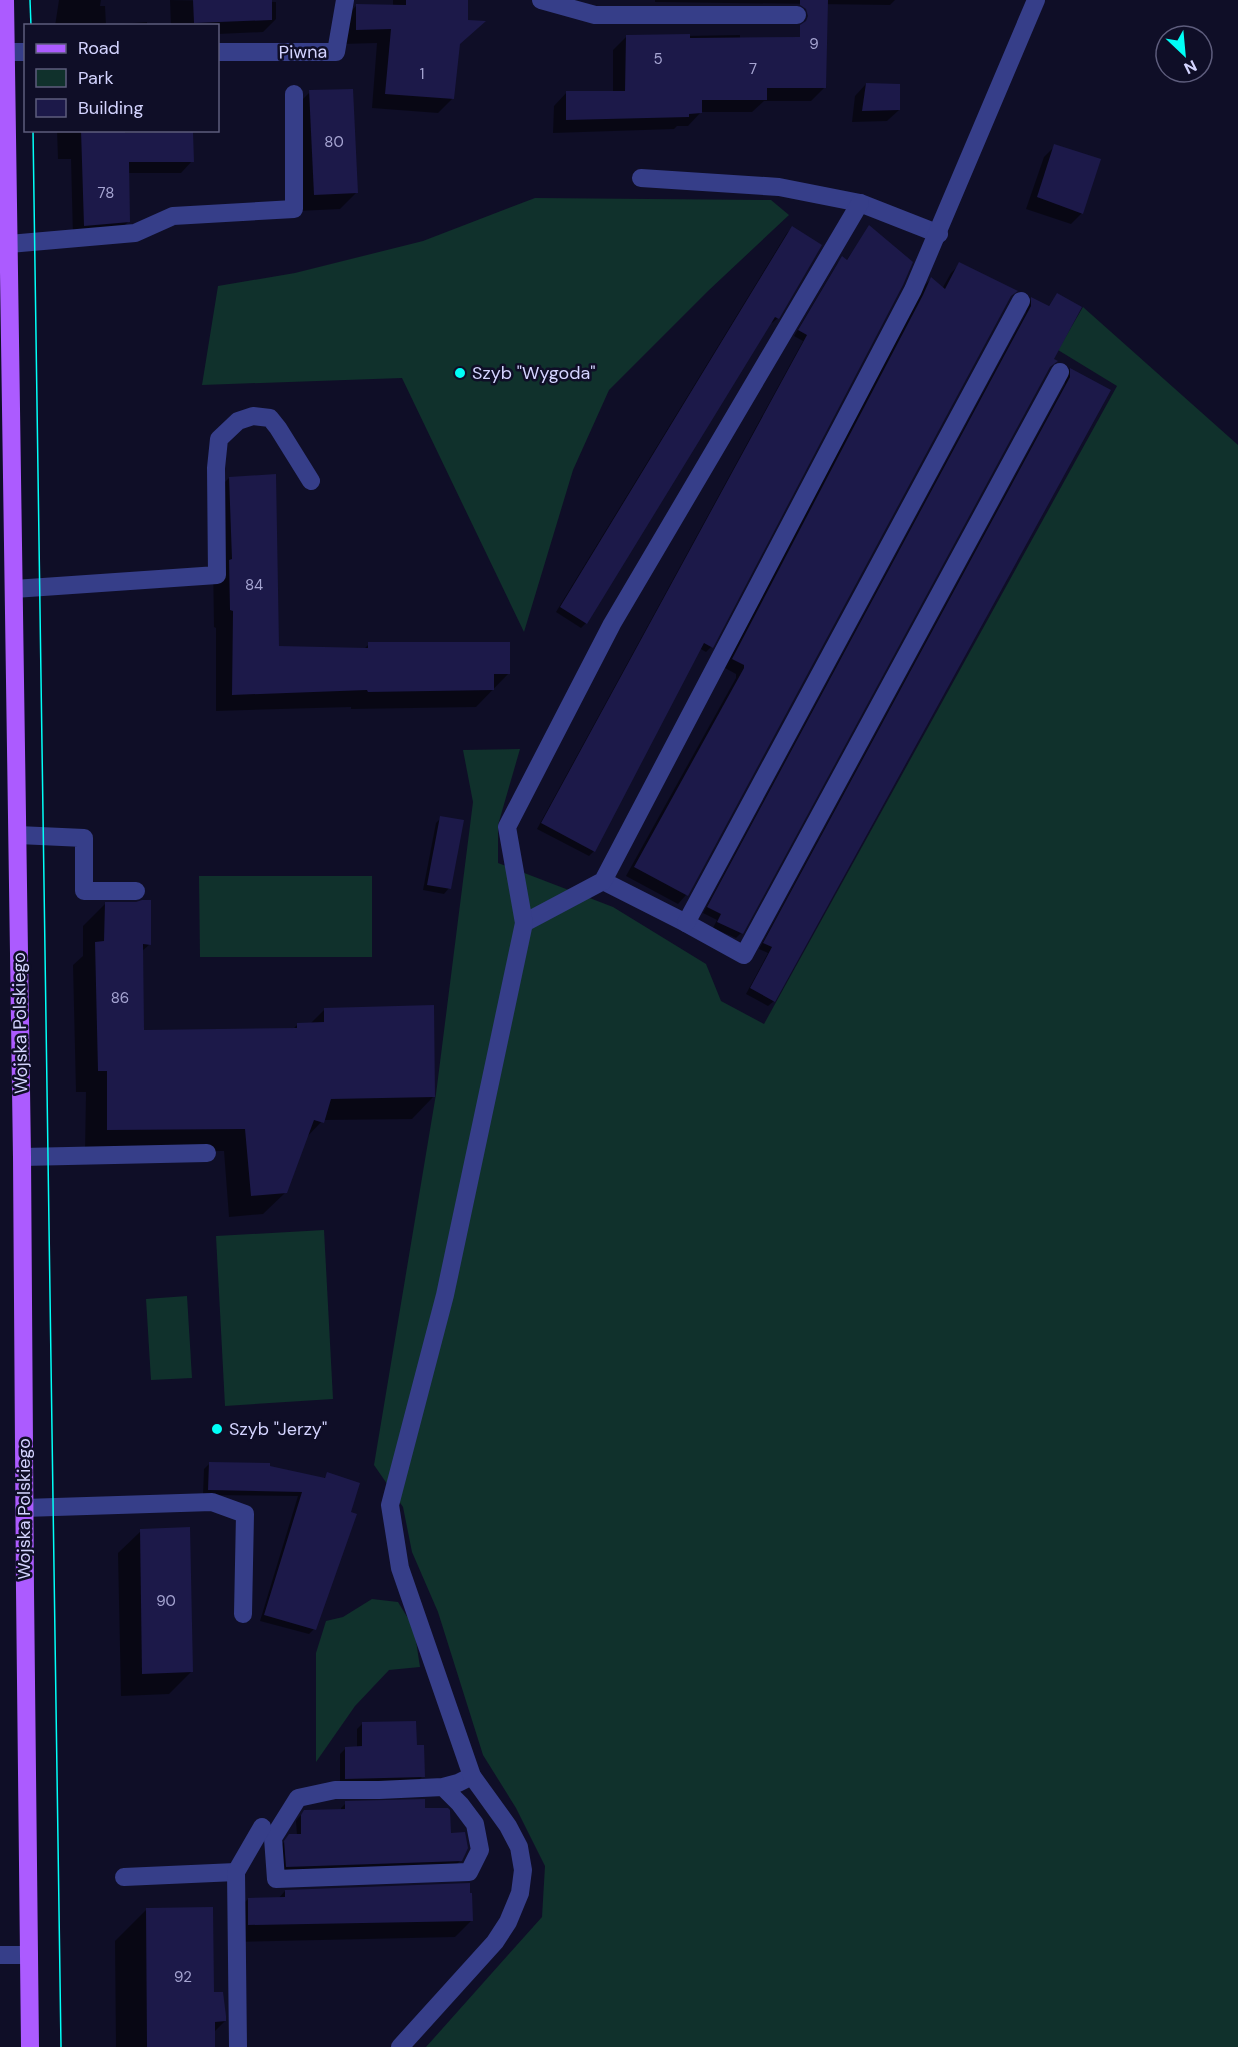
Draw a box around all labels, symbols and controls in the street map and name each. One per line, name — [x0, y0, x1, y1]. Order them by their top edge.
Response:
legend — [24, 24, 219, 132]
north arrow — [1154, 24, 1214, 84]
house number: 9 — [809, 34, 819, 54]
text: Road — [78, 36, 120, 60]
street label: Piwna — [278, 40, 328, 64]
house number: 5 — [653, 49, 663, 69]
text: N — [1181, 55, 1200, 79]
house number: 7 — [749, 59, 757, 79]
house number: 1 — [420, 64, 424, 84]
text: Park — [78, 66, 114, 90]
text: Building — [78, 96, 143, 120]
house number: 80 — [324, 132, 344, 152]
house number: 78 — [98, 183, 114, 203]
place label: Szyb "Wygoda" — [472, 361, 596, 385]
marker: Szyb "Wygoda" — [453, 366, 467, 380]
house number: 84 — [245, 575, 263, 595]
street label: Wojska Polskiego — [7, 952, 33, 1094]
house number: 86 — [111, 988, 129, 1008]
place label: Szyb "Jerzy" — [229, 1417, 327, 1441]
marker: Szyb "Jerzy" — [210, 1422, 224, 1436]
street label: Wojska Polskiego — [12, 1438, 36, 1580]
house number: 90 — [156, 1591, 176, 1611]
house number: 92 — [174, 1967, 192, 1987]

